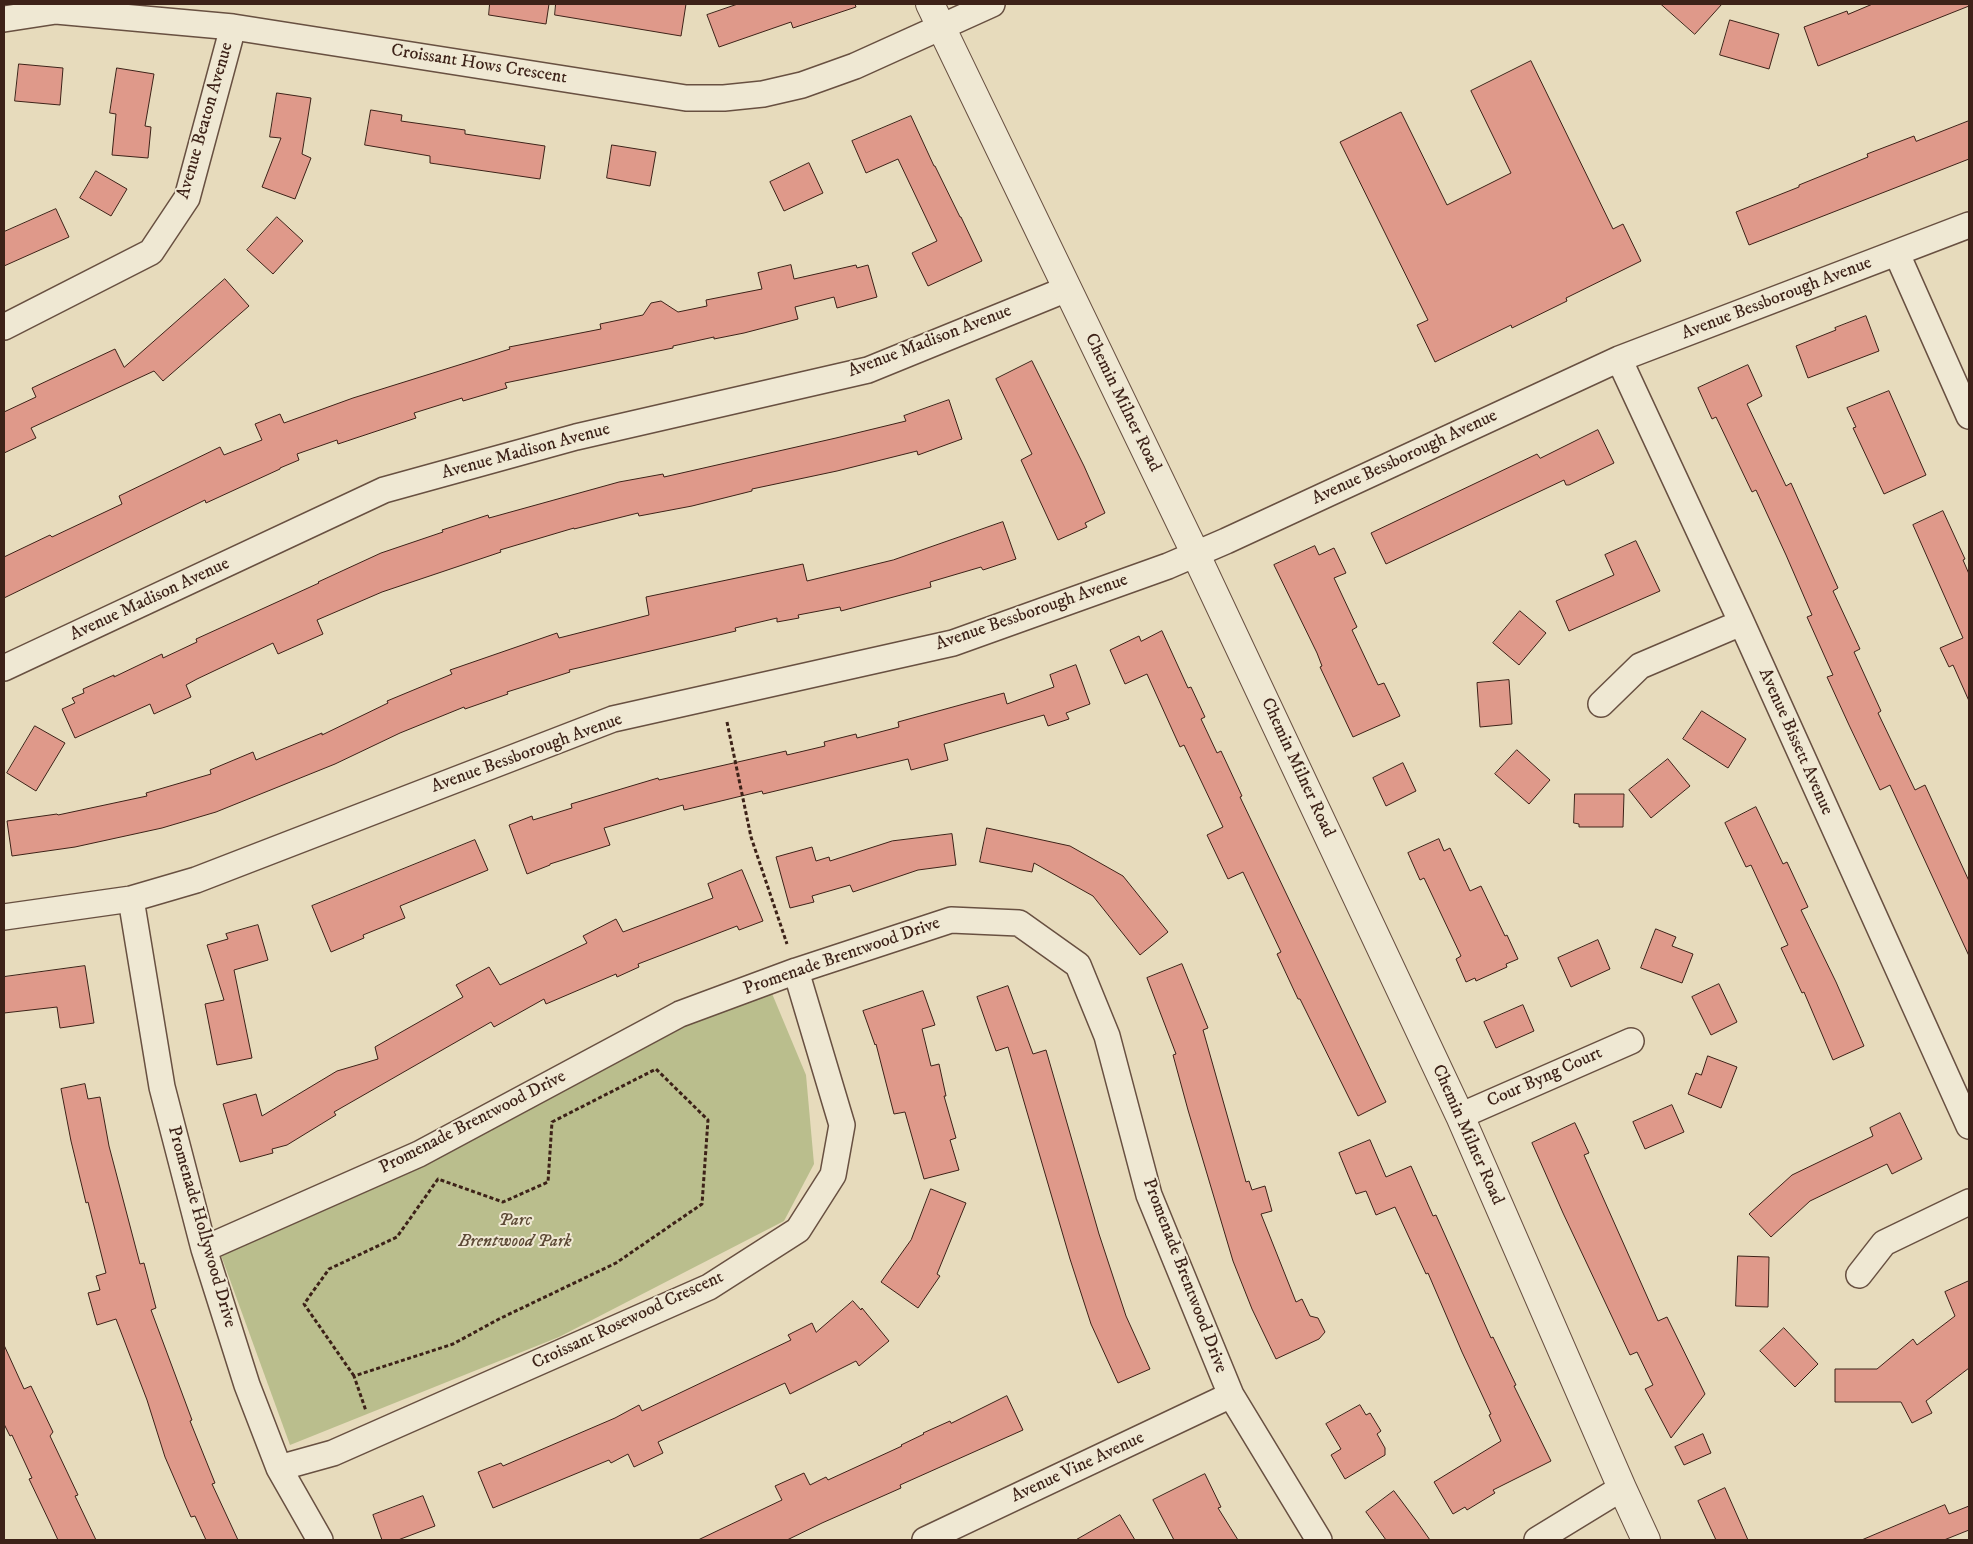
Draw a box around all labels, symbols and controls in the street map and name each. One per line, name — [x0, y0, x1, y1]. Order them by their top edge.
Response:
street label: Avenue Beaton Avenue — [173, 40, 239, 202]
street label: Croissant Hows Crescent — [389, 40, 569, 90]
street label: Avenue Bessborough Avenue — [1679, 253, 1875, 345]
street label: Avenue Madison Avenue — [845, 301, 1015, 383]
street label: Chemin Milner Road — [1079, 330, 1165, 476]
street label: Avenue Bessborough Avenue — [1309, 406, 1501, 510]
street label: Avenue Madison Avenue — [439, 419, 613, 485]
street label: Avenue Madison Avenue — [67, 554, 233, 646]
street label: Avenue Bessborough Avenue — [933, 570, 1131, 656]
street label: Avenue Bissett Avenue — [1753, 665, 1837, 819]
street label: Chemin Milner Road — [1255, 695, 1339, 841]
street label: Avenue Bessborough Avenue — [428, 709, 626, 799]
street label: Promenade Brentwood Drive — [741, 913, 943, 1001]
street label: Cour Byng Court — [1484, 1043, 1606, 1113]
street label: Chemin Milner Road — [1426, 1061, 1508, 1209]
street label: Promenade Brentwood Drive — [376, 1066, 570, 1180]
street label: Promenade Hollywood Drive — [162, 1124, 240, 1330]
street label: Promenade Brentwood Drive — [1137, 1176, 1231, 1376]
park label: Parc Brentwood Park — [458, 1210, 572, 1252]
street label: Croissant Rosewood Crescent — [529, 1267, 727, 1375]
street label: Avenue Vine Avenue — [1008, 1428, 1148, 1508]

